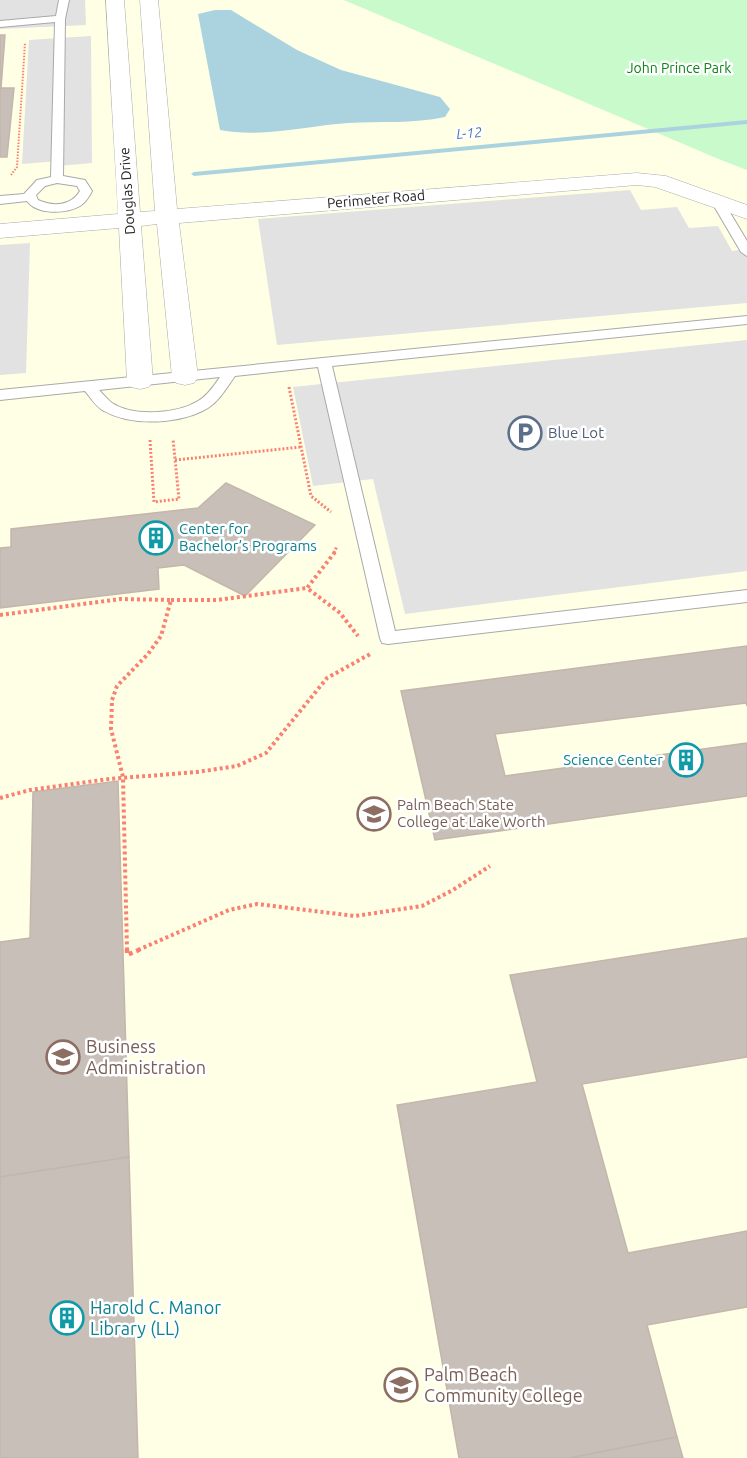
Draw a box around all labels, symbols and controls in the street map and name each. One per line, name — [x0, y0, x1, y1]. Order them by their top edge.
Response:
park label: John Prince Park — [627, 60, 731, 76]
water label: L-12 — [455, 124, 483, 142]
street label: Douglas Drive — [116, 147, 138, 235]
street label: Perimeter Road — [326, 187, 426, 211]
parking icon: Blue Lot — [507, 415, 543, 451]
place label: Blue Lot — [548, 424, 604, 441]
building icon: Center for Bachelor’s Programs — [138, 520, 174, 556]
place label: Center for Bachelor’s Programs — [179, 520, 317, 554]
building icon: Science Center — [668, 742, 704, 778]
place label: Science Center — [563, 751, 663, 768]
school or university icon: Palm Beach State College at Lake Worth — [356, 796, 392, 832]
place label: Palm Beach State College at Lake Worth — [397, 796, 545, 830]
place label: Business Administration — [86, 1036, 206, 1077]
school or university icon: Business Administration — [45, 1039, 81, 1075]
place label: Harold C. Manor Library (LL) — [90, 1297, 221, 1339]
building icon: Harold C. Manor Library (LL) — [49, 1300, 85, 1336]
place label: Palm Beach Community College — [424, 1364, 583, 1405]
school or university icon: Palm Beach Community College — [383, 1367, 419, 1403]

